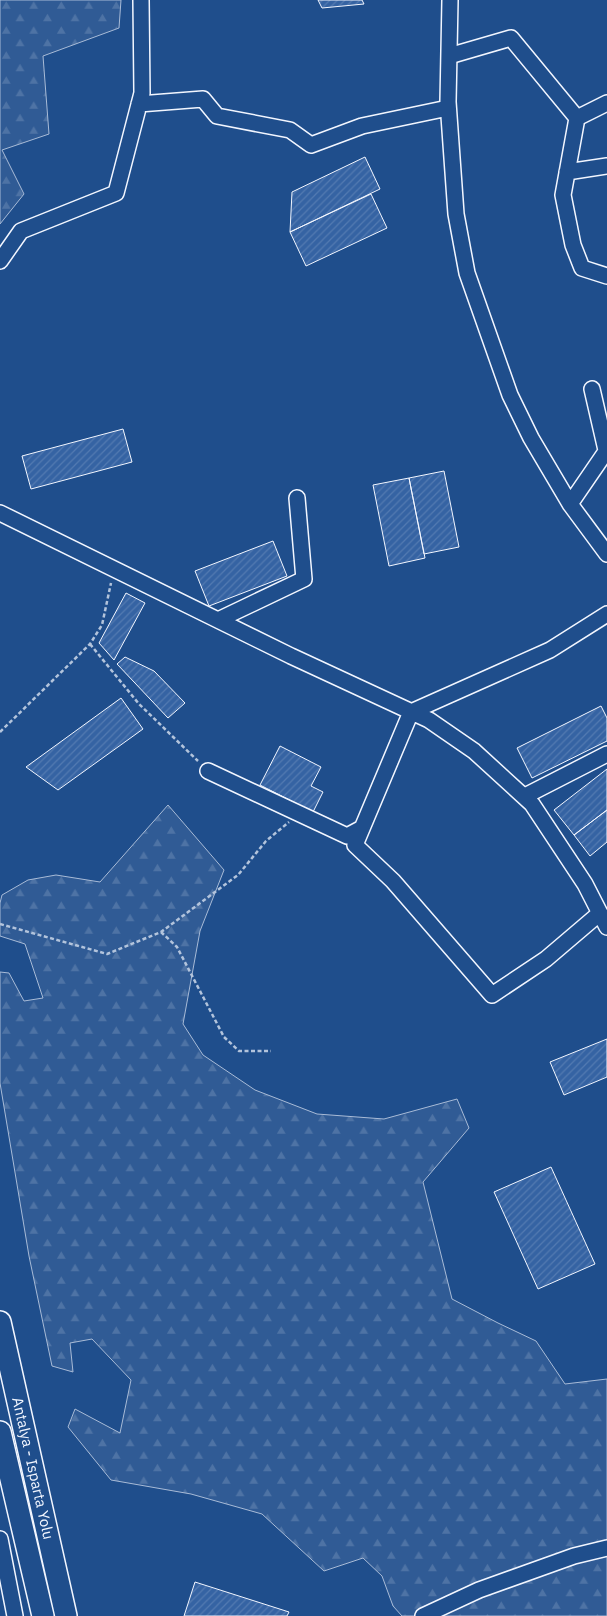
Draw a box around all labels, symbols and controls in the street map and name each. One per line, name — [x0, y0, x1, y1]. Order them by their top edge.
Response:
street label: Antalya - Isparta Yolu — [8, 1395, 59, 1541]

